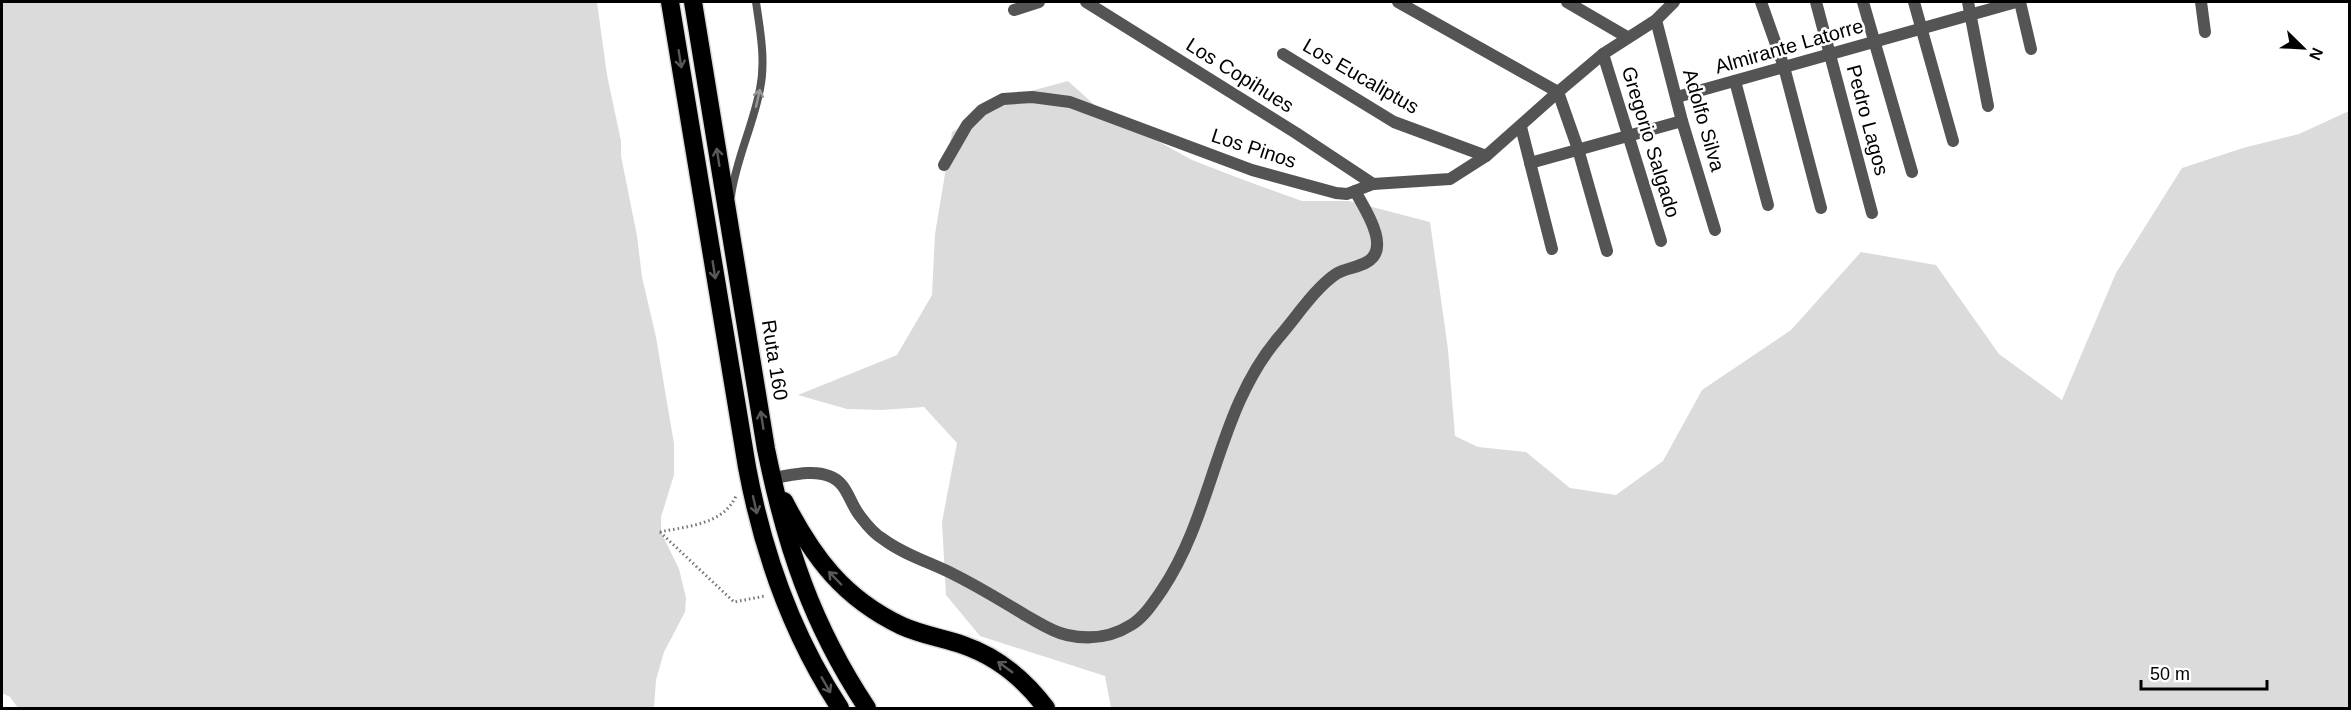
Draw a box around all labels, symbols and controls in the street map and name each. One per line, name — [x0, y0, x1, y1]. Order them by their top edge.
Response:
street label: Almirante Latorre — [1712, 14, 1866, 78]
north arrow — [2273, 18, 2333, 78]
street label: Los Copihues — [1182, 33, 1298, 117]
street label: Los Eucaliptus — [1299, 34, 1423, 118]
text: N — [2306, 45, 2326, 63]
one-way arrow — [674, 49, 685, 69]
street label: Pedro Lagos — [1843, 62, 1893, 178]
street label: Gregorio Salgado — [1618, 64, 1684, 220]
street label: Adolfo Silva — [1679, 66, 1729, 175]
one-way arrow — [753, 88, 765, 107]
street label: Los Pinos — [1209, 124, 1299, 172]
one-way arrow — [713, 148, 724, 168]
one-way arrow — [709, 260, 720, 279]
street label: Ruta 160 — [758, 318, 792, 402]
one-way arrow — [756, 411, 767, 431]
one-way arrow — [749, 495, 761, 514]
one-way arrow — [828, 571, 842, 586]
scale bar — [2141, 653, 2267, 691]
one-way arrow — [998, 661, 1014, 673]
text: 50 m — [2150, 664, 2190, 684]
one-way arrow — [821, 676, 832, 694]

